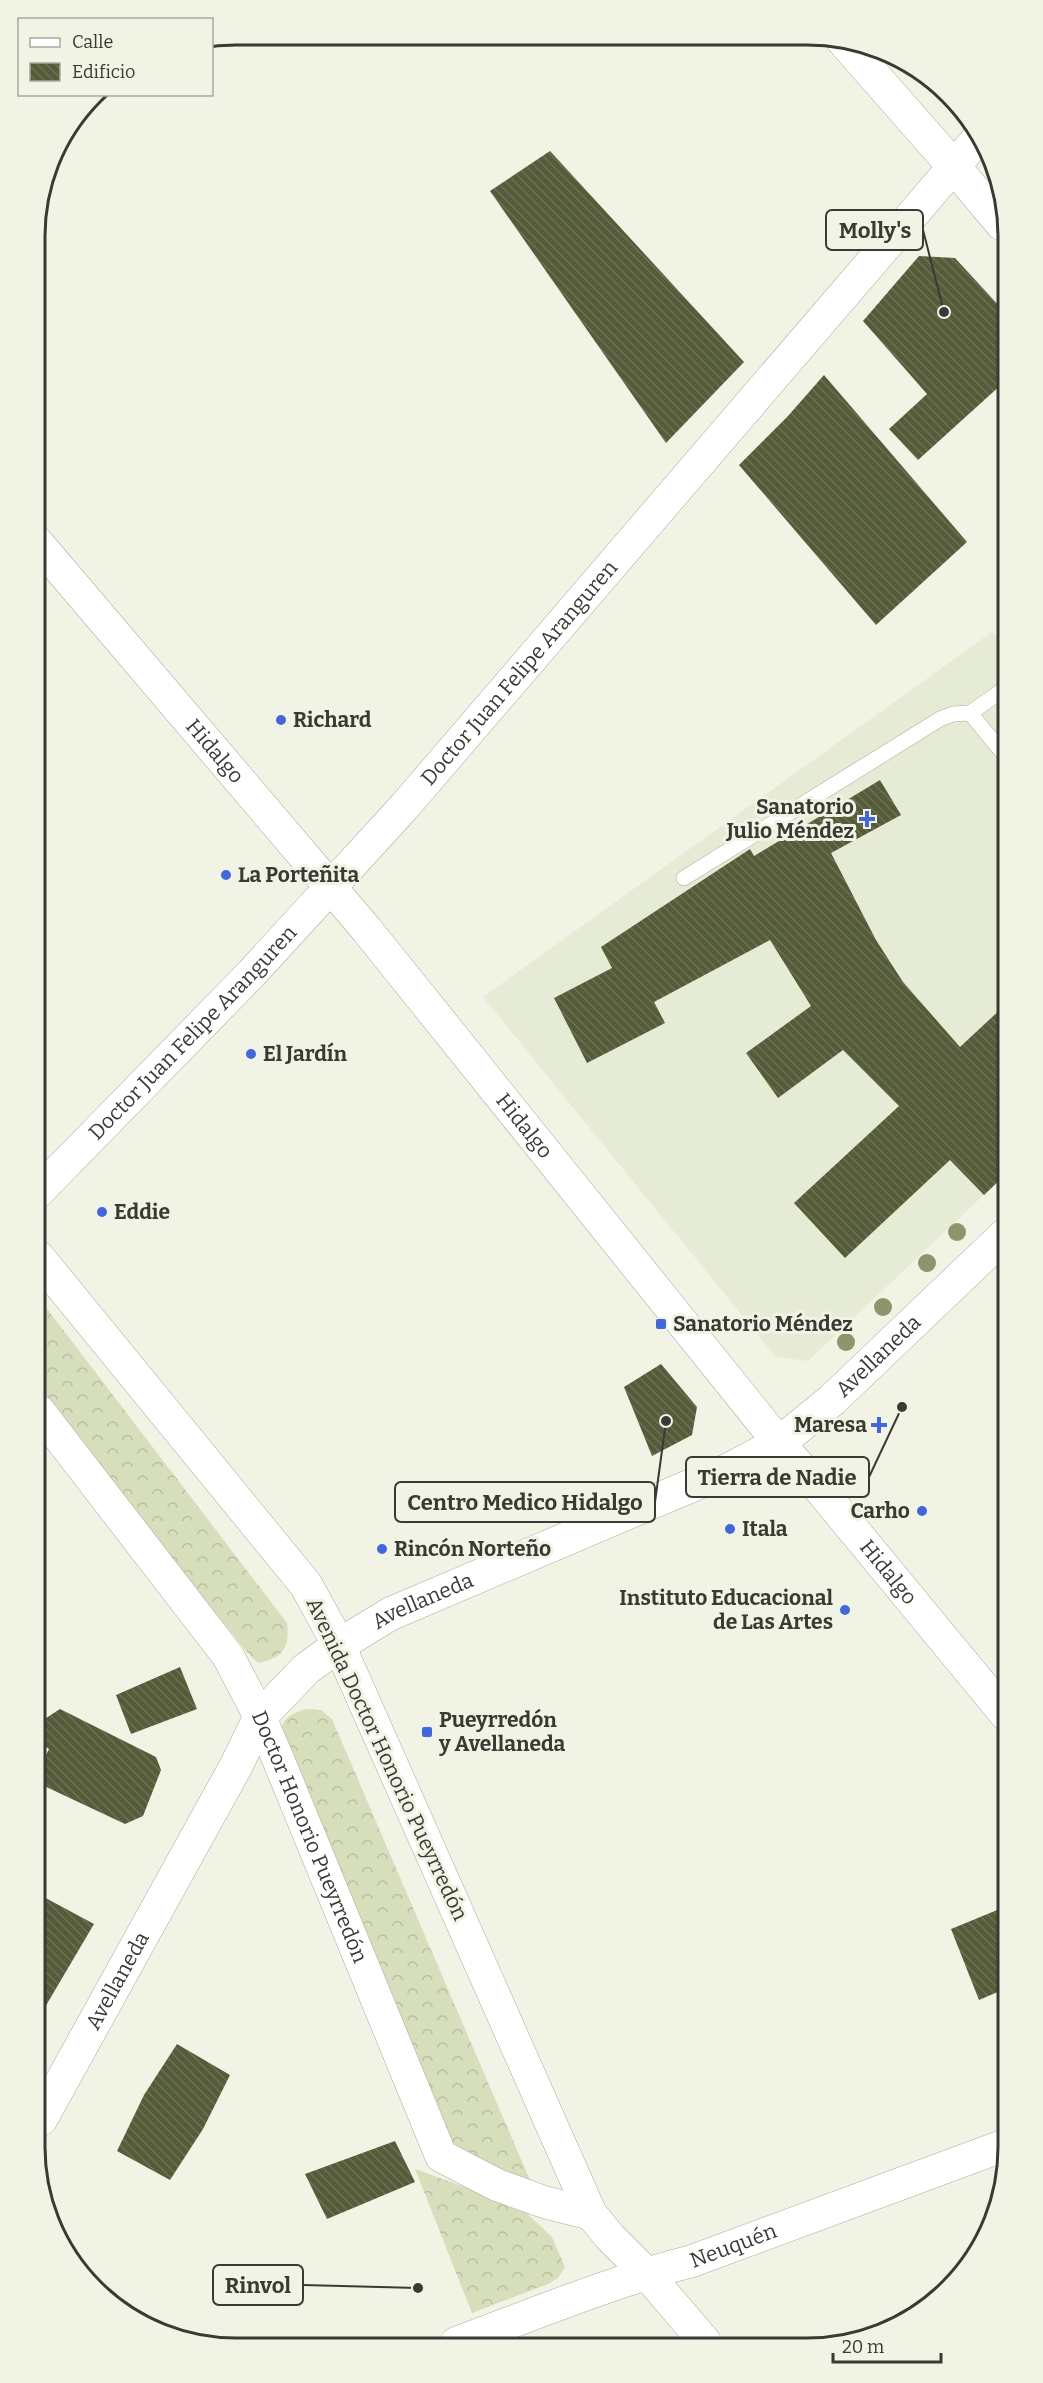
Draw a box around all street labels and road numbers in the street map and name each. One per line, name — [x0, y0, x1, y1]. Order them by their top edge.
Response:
street label: Doctor Juan Felipe Aranguren — [415, 555, 623, 791]
street label: Hidalgo — [180, 714, 249, 789]
street label: Doctor Juan Felipe Aranguren — [83, 920, 302, 1145]
street label: Hidalgo — [490, 1088, 558, 1164]
street label: Avellaneda — [830, 1309, 927, 1403]
street label: Hidalgo — [854, 1534, 923, 1610]
street label: Avellaneda — [367, 1567, 478, 1635]
street label: Avenida Doctor Honorio Pueyrredón — [301, 1593, 473, 1925]
street label: Doctor Honorio Pueyrredón — [245, 1708, 373, 1966]
street label: Avellaneda — [80, 1927, 155, 2034]
street label: Neuquén — [686, 2218, 780, 2274]

